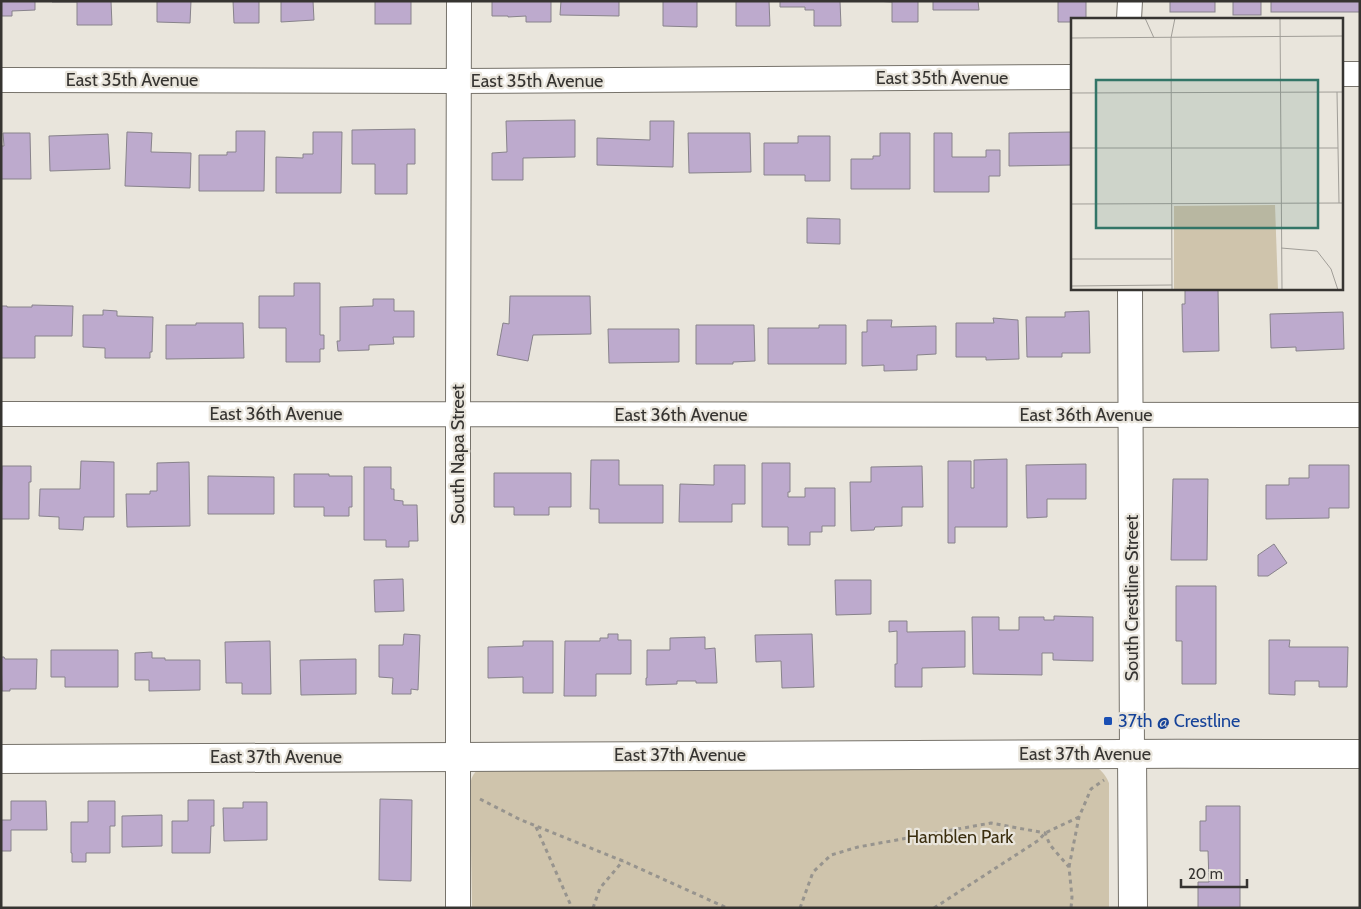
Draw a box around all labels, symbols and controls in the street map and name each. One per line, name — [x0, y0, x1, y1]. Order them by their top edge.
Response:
inset map — [1071, 18, 1344, 290]
street label: East 35th Avenue — [876, 67, 1008, 89]
street label: East 35th Avenue — [66, 69, 198, 91]
street label: East 35th Avenue — [471, 70, 603, 92]
street label: South Napa Street — [447, 384, 469, 524]
street label: East 36th Avenue — [209, 403, 343, 425]
street label: East 36th Avenue — [614, 404, 748, 426]
street label: East 36th Avenue — [1019, 404, 1153, 426]
street label: South Crestline Street — [1121, 515, 1143, 681]
place label: 37th @ Crestline — [1118, 710, 1240, 732]
marker: 37th @ Crestline — [1102, 715, 1114, 727]
street label: East 37th Avenue — [1019, 743, 1151, 765]
street label: East 37th Avenue — [614, 744, 746, 766]
street label: East 37th Avenue — [210, 746, 342, 768]
park label: Hamblen Park — [907, 826, 1014, 848]
scale bar — [1181, 856, 1247, 888]
text: 20 m — [1188, 865, 1223, 883]

